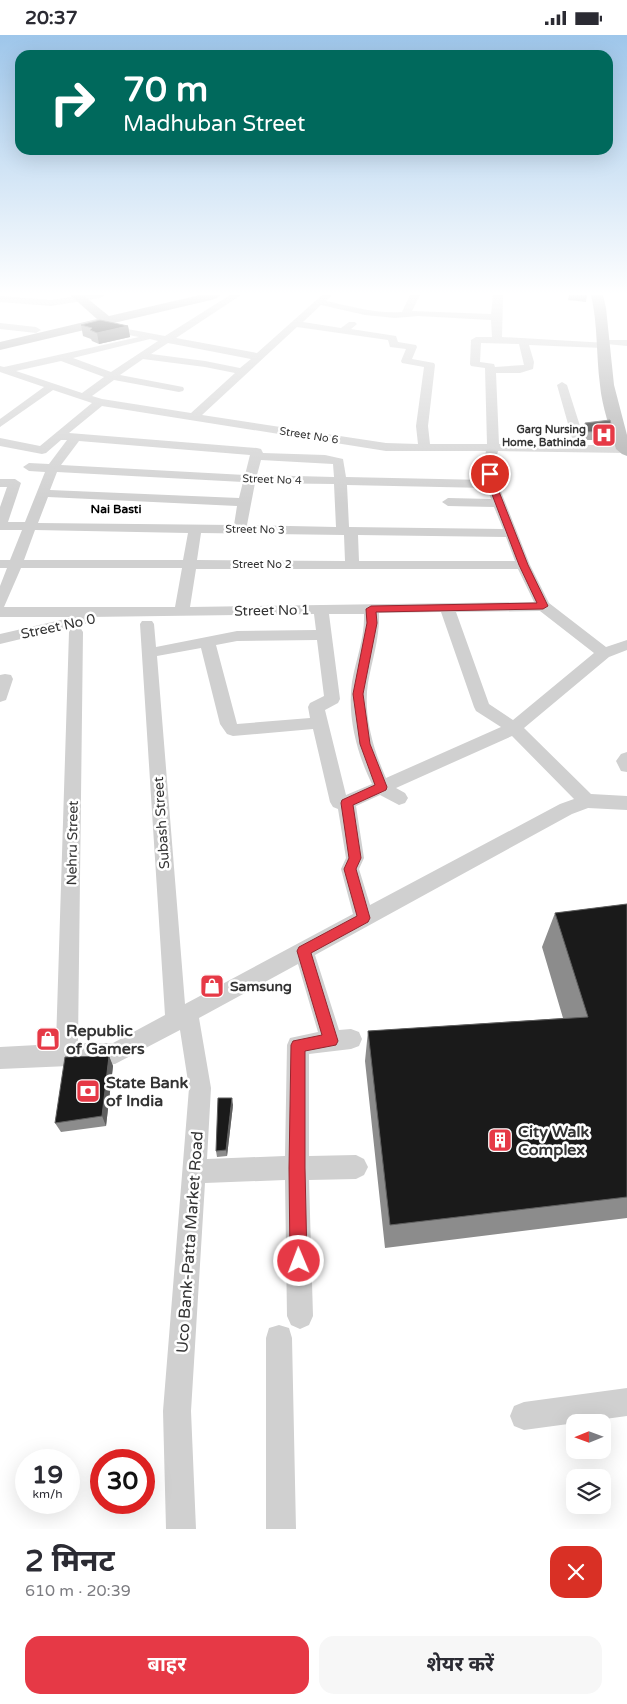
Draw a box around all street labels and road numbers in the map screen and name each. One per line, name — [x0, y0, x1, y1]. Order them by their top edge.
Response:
street label: Street No 6 — [279, 424, 339, 447]
street label: Street No 4 — [242, 472, 302, 487]
street label: Street No 3 — [225, 522, 285, 537]
street label: Street No 2 — [232, 558, 292, 571]
street label: Street No 1 — [234, 601, 310, 620]
street label: Street No 0 — [19, 610, 97, 643]
street label: Subash Street — [150, 776, 173, 870]
street label: Nehru Street — [63, 800, 82, 886]
street label: Uco Bank-Patta Market Road — [172, 1130, 208, 1354]

